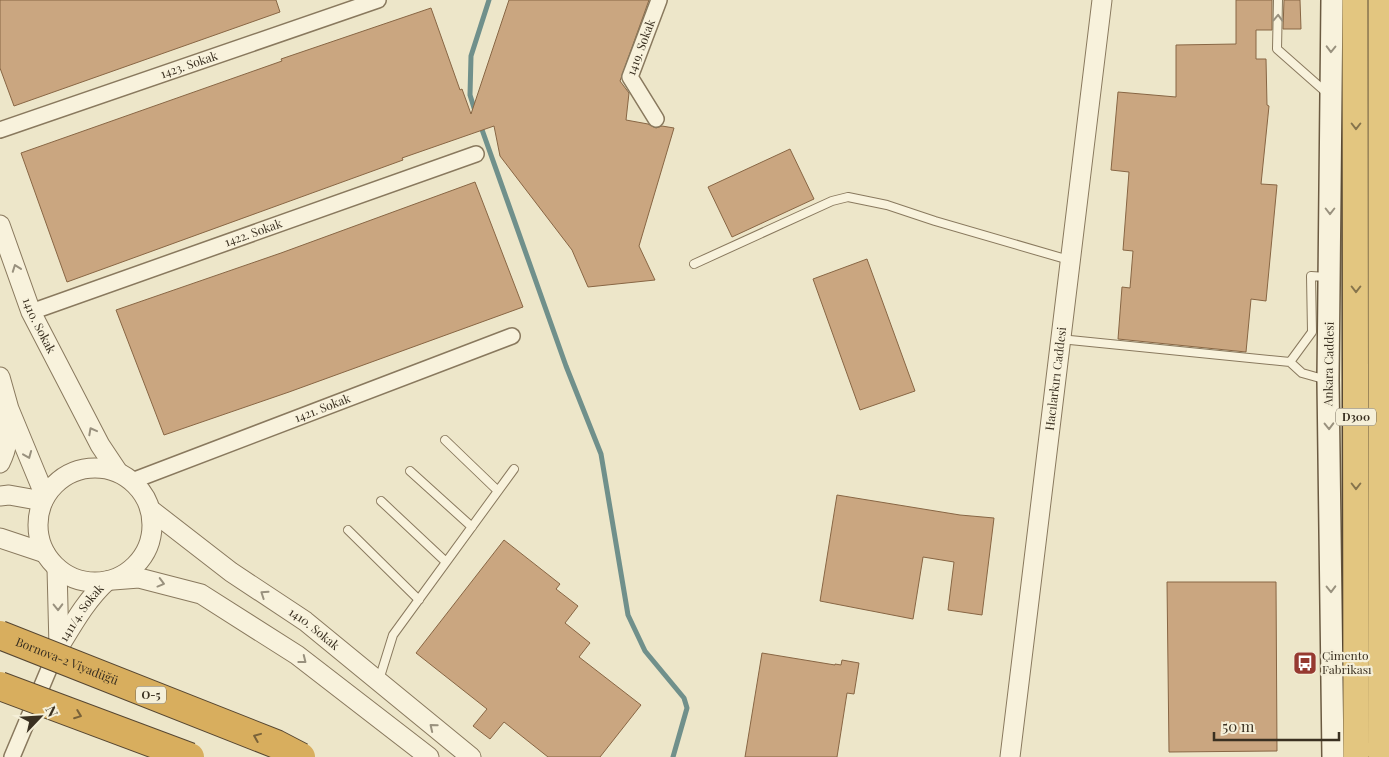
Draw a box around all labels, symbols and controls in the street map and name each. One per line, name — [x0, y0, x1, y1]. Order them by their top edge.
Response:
one-way arrow — [1272, 14, 1283, 22]
street label: 1419. Sokak — [622, 16, 658, 78]
one-way arrow — [1325, 45, 1336, 53]
street label: 1423. Sokak — [158, 47, 220, 81]
one-way arrow — [1351, 122, 1361, 130]
one-way arrow — [1325, 208, 1335, 215]
street label: 1422. Sokak — [222, 214, 284, 250]
one-way arrow — [12, 264, 22, 273]
one-way arrow — [1351, 285, 1361, 293]
street label: 1410. Sokak — [20, 295, 60, 356]
street label: Ankara Caddesi — [1319, 321, 1337, 407]
street label: Hacılarkırı Caddesi — [1041, 326, 1069, 431]
street label: 1421. Sokak — [292, 389, 353, 425]
road number: D300 — [1336, 408, 1376, 426]
one-way arrow — [1324, 422, 1334, 430]
one-way arrow — [88, 427, 98, 436]
one-way arrow — [22, 450, 33, 459]
one-way arrow — [1351, 482, 1361, 490]
one-way arrow — [156, 578, 164, 588]
street label: 1411/4. Sokak — [55, 580, 107, 644]
one-way arrow — [1326, 585, 1336, 593]
one-way arrow — [260, 591, 270, 600]
one-way arrow — [53, 604, 63, 612]
street label: 1410. Sokak — [286, 604, 344, 653]
street label: Bornova-2 Viyadüğü — [14, 633, 121, 688]
place label: Çimento Fabrikası — [1322, 647, 1372, 677]
bus stop icon: Çimento Fabrikası — [1292, 650, 1318, 676]
one-way arrow — [297, 654, 306, 663]
road number: O-5 — [136, 686, 166, 704]
north arrow — [15, 692, 65, 742]
text: N — [41, 703, 63, 720]
one-way arrow — [74, 709, 82, 719]
scale bar — [1214, 710, 1339, 742]
text: 50 m — [1222, 716, 1255, 736]
one-way arrow — [430, 724, 439, 732]
one-way arrow — [253, 732, 262, 743]

